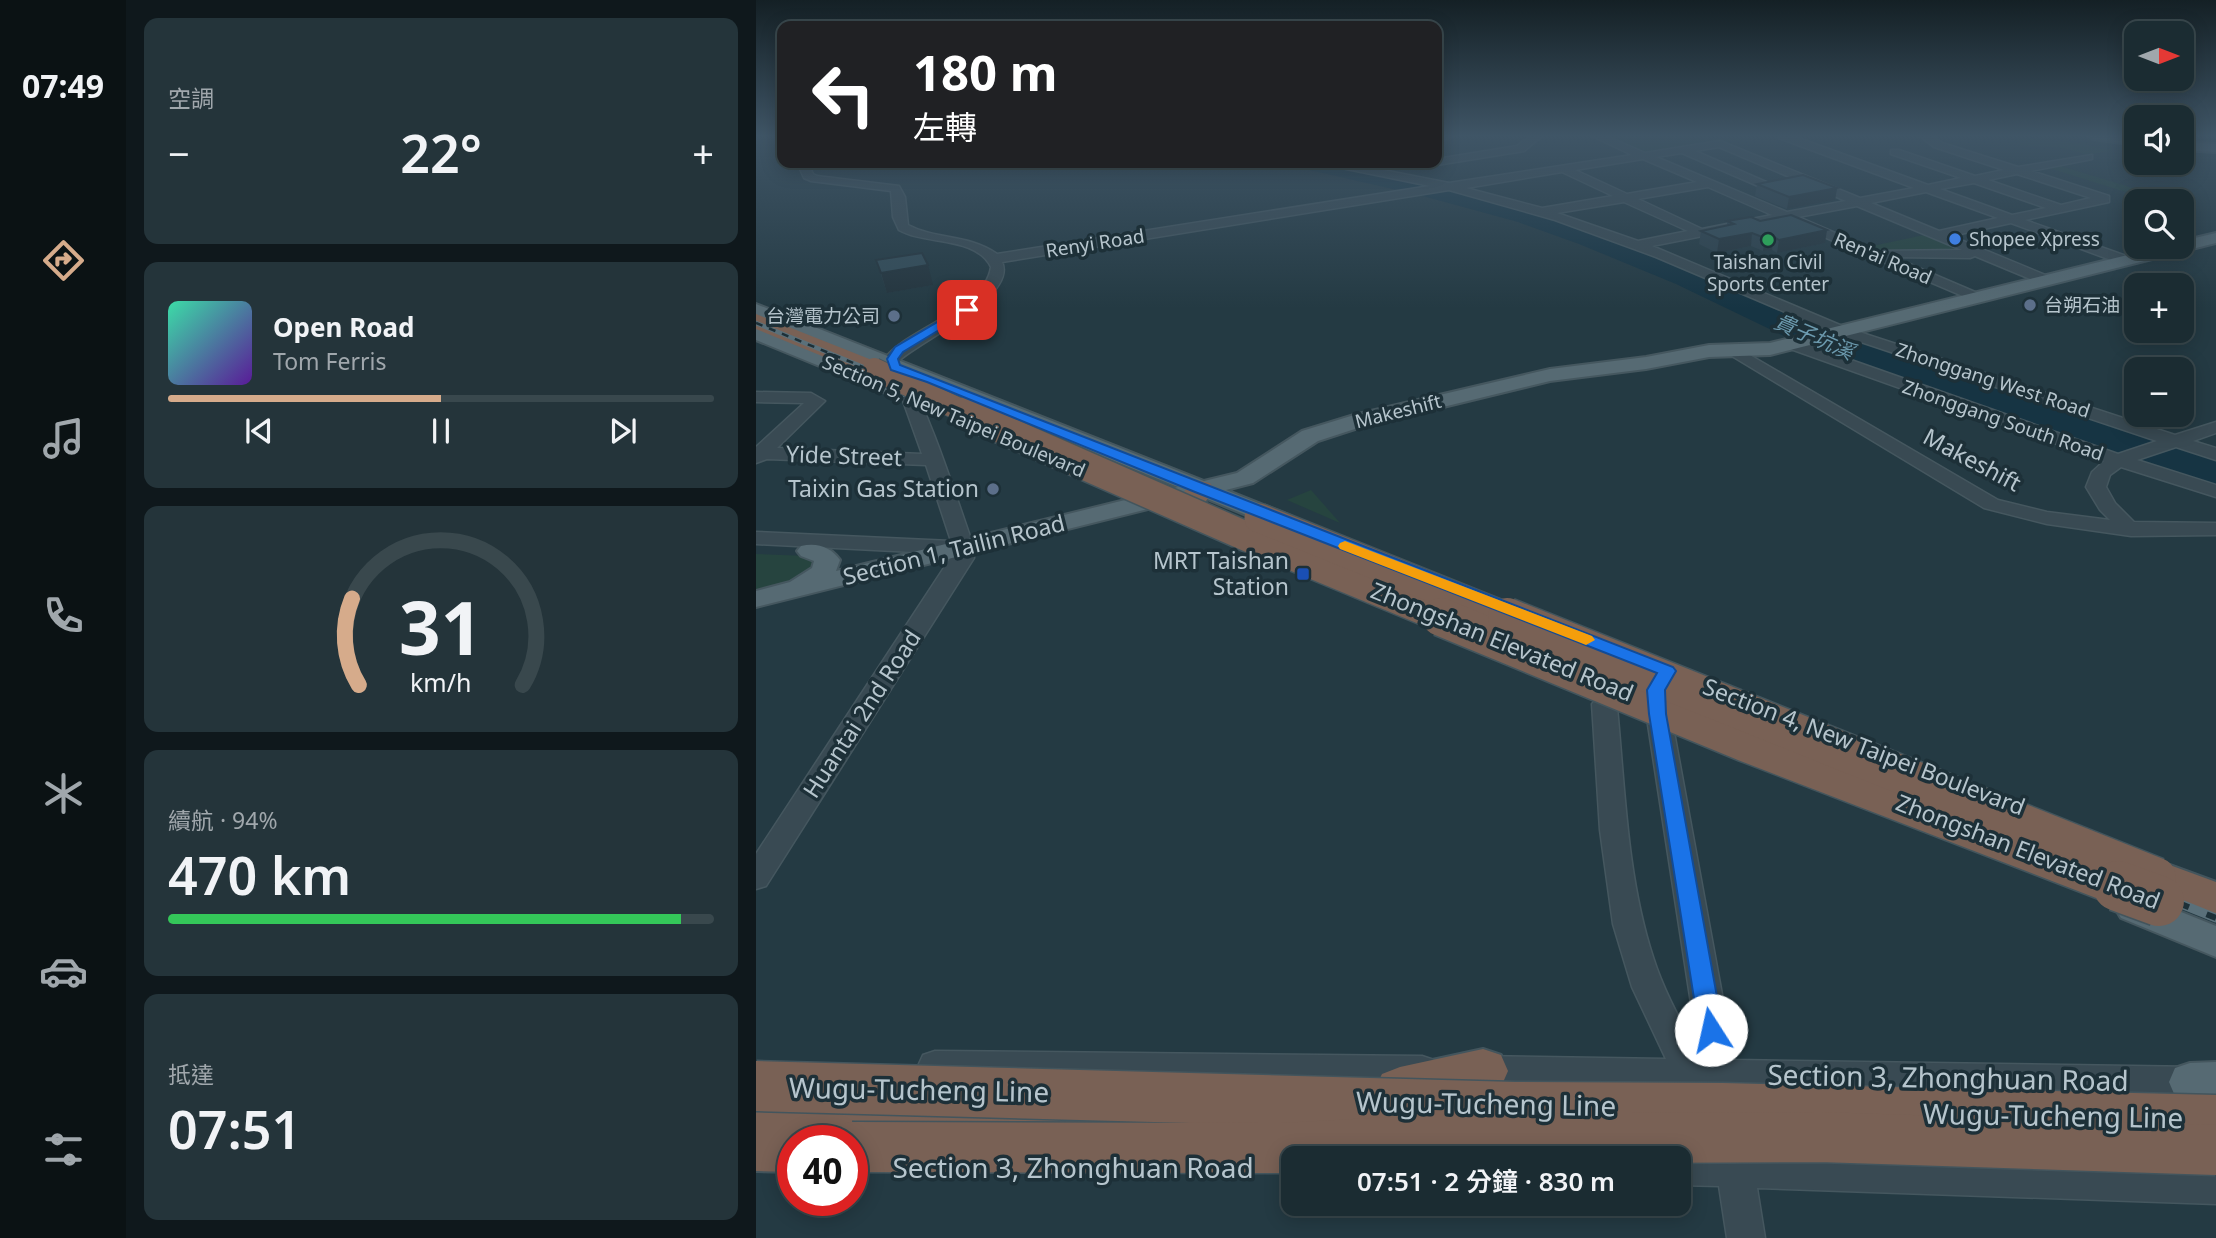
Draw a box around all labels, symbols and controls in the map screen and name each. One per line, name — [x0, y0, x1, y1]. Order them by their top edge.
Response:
north arrow — [2124, 21, 2194, 91]
map controls — [2124, 21, 2194, 427]
text: 180 m — [913, 39, 1058, 105]
icon: left — [798, 49, 889, 140]
text: 07:49 — [22, 64, 104, 107]
text: 空調 — [168, 82, 214, 114]
text: 左轉 — [913, 105, 977, 148]
button: sound — [2124, 105, 2194, 175]
text: 22° — [400, 117, 482, 188]
text: − — [168, 127, 190, 179]
text: + — [692, 127, 714, 179]
button: search — [2124, 189, 2194, 259]
street label: Renyi Road — [1044, 222, 1146, 264]
street label: Ren'ai Road — [1830, 226, 1936, 290]
place label: Shopee Xpress — [1969, 226, 2100, 252]
marker: Shopee Xpress — [1947, 231, 1963, 247]
marker: Taishan Civil Sports Center — [1760, 232, 1776, 248]
icon: directions — [39, 236, 88, 285]
place label: Taishan Civil Sports Center — [1707, 249, 1829, 297]
button: + — [2124, 273, 2194, 343]
pin — [937, 280, 997, 340]
icon: arrive — [948, 291, 986, 329]
place label: 台朔石油 — [2044, 292, 2120, 318]
marker: 台朔石油 — [2022, 297, 2038, 313]
place label: 台灣電力公司 — [766, 303, 880, 329]
water label: 貴子坑溪 — [1770, 307, 1861, 367]
marker: 台灣電力公司 — [886, 308, 902, 324]
text: Open Road — [273, 309, 415, 345]
street label: Zhonggang West Road — [1893, 336, 2093, 424]
text: Tom Ferris — [273, 345, 386, 377]
street label: Section 5, New Taipei Boulevard — [819, 349, 1089, 483]
button: − — [2124, 357, 2194, 427]
street label: Zhonggang South Road — [1899, 373, 2107, 467]
street label: Makeshift — [1352, 388, 1444, 434]
icon: previous — [240, 412, 278, 450]
icon: pause — [422, 412, 460, 450]
icon: next — [604, 412, 642, 450]
icon: music — [39, 414, 88, 463]
street label: Makeshift — [1918, 420, 2027, 498]
street label: Yide Street — [785, 437, 903, 473]
place label: Taixin Gas Station — [788, 472, 979, 504]
marker: Taixin Gas Station — [985, 481, 1001, 497]
street label: Section 1, Tailin Road — [840, 506, 1068, 592]
place label: MRT Taishan Station — [1153, 544, 1289, 602]
marker: MRT Taishan Station — [1295, 566, 1311, 582]
street label: Zhongshan Elevated Road — [1366, 574, 1638, 708]
text: 31 — [399, 577, 483, 676]
icon: phone — [39, 591, 88, 640]
street label: Huantai 2nd Road — [795, 623, 927, 804]
text: km/h — [410, 665, 472, 699]
street label: Section 4, New Taipei Boulevard — [1699, 670, 2030, 822]
icon: climate — [39, 769, 88, 818]
street label: Zhongshan Elevated Road — [1892, 786, 2165, 916]
text: 續航 · 94% — [168, 804, 278, 836]
text: 470 km — [168, 839, 351, 910]
icon: car — [39, 947, 88, 996]
position arrow — [1674, 993, 1748, 1067]
street label: Section 3, Zhonghuan Road — [1767, 1055, 2129, 1099]
text: 抵達 — [168, 1058, 214, 1090]
street label: Wugu-Tucheng Line — [789, 1068, 1049, 1110]
street label: Wugu-Tucheng Line — [1356, 1082, 1616, 1124]
text: 07:51 — [168, 1093, 301, 1164]
street label: Wugu-Tucheng Line — [1923, 1094, 2183, 1136]
icon: filters — [39, 1125, 88, 1174]
speed limit sign: 40 — [777, 1125, 868, 1216]
street label: Section 3, Zhonghuan Road — [892, 1148, 1254, 1186]
text: 07:51 · 2 分鐘 · 830 m — [1357, 1163, 1615, 1199]

